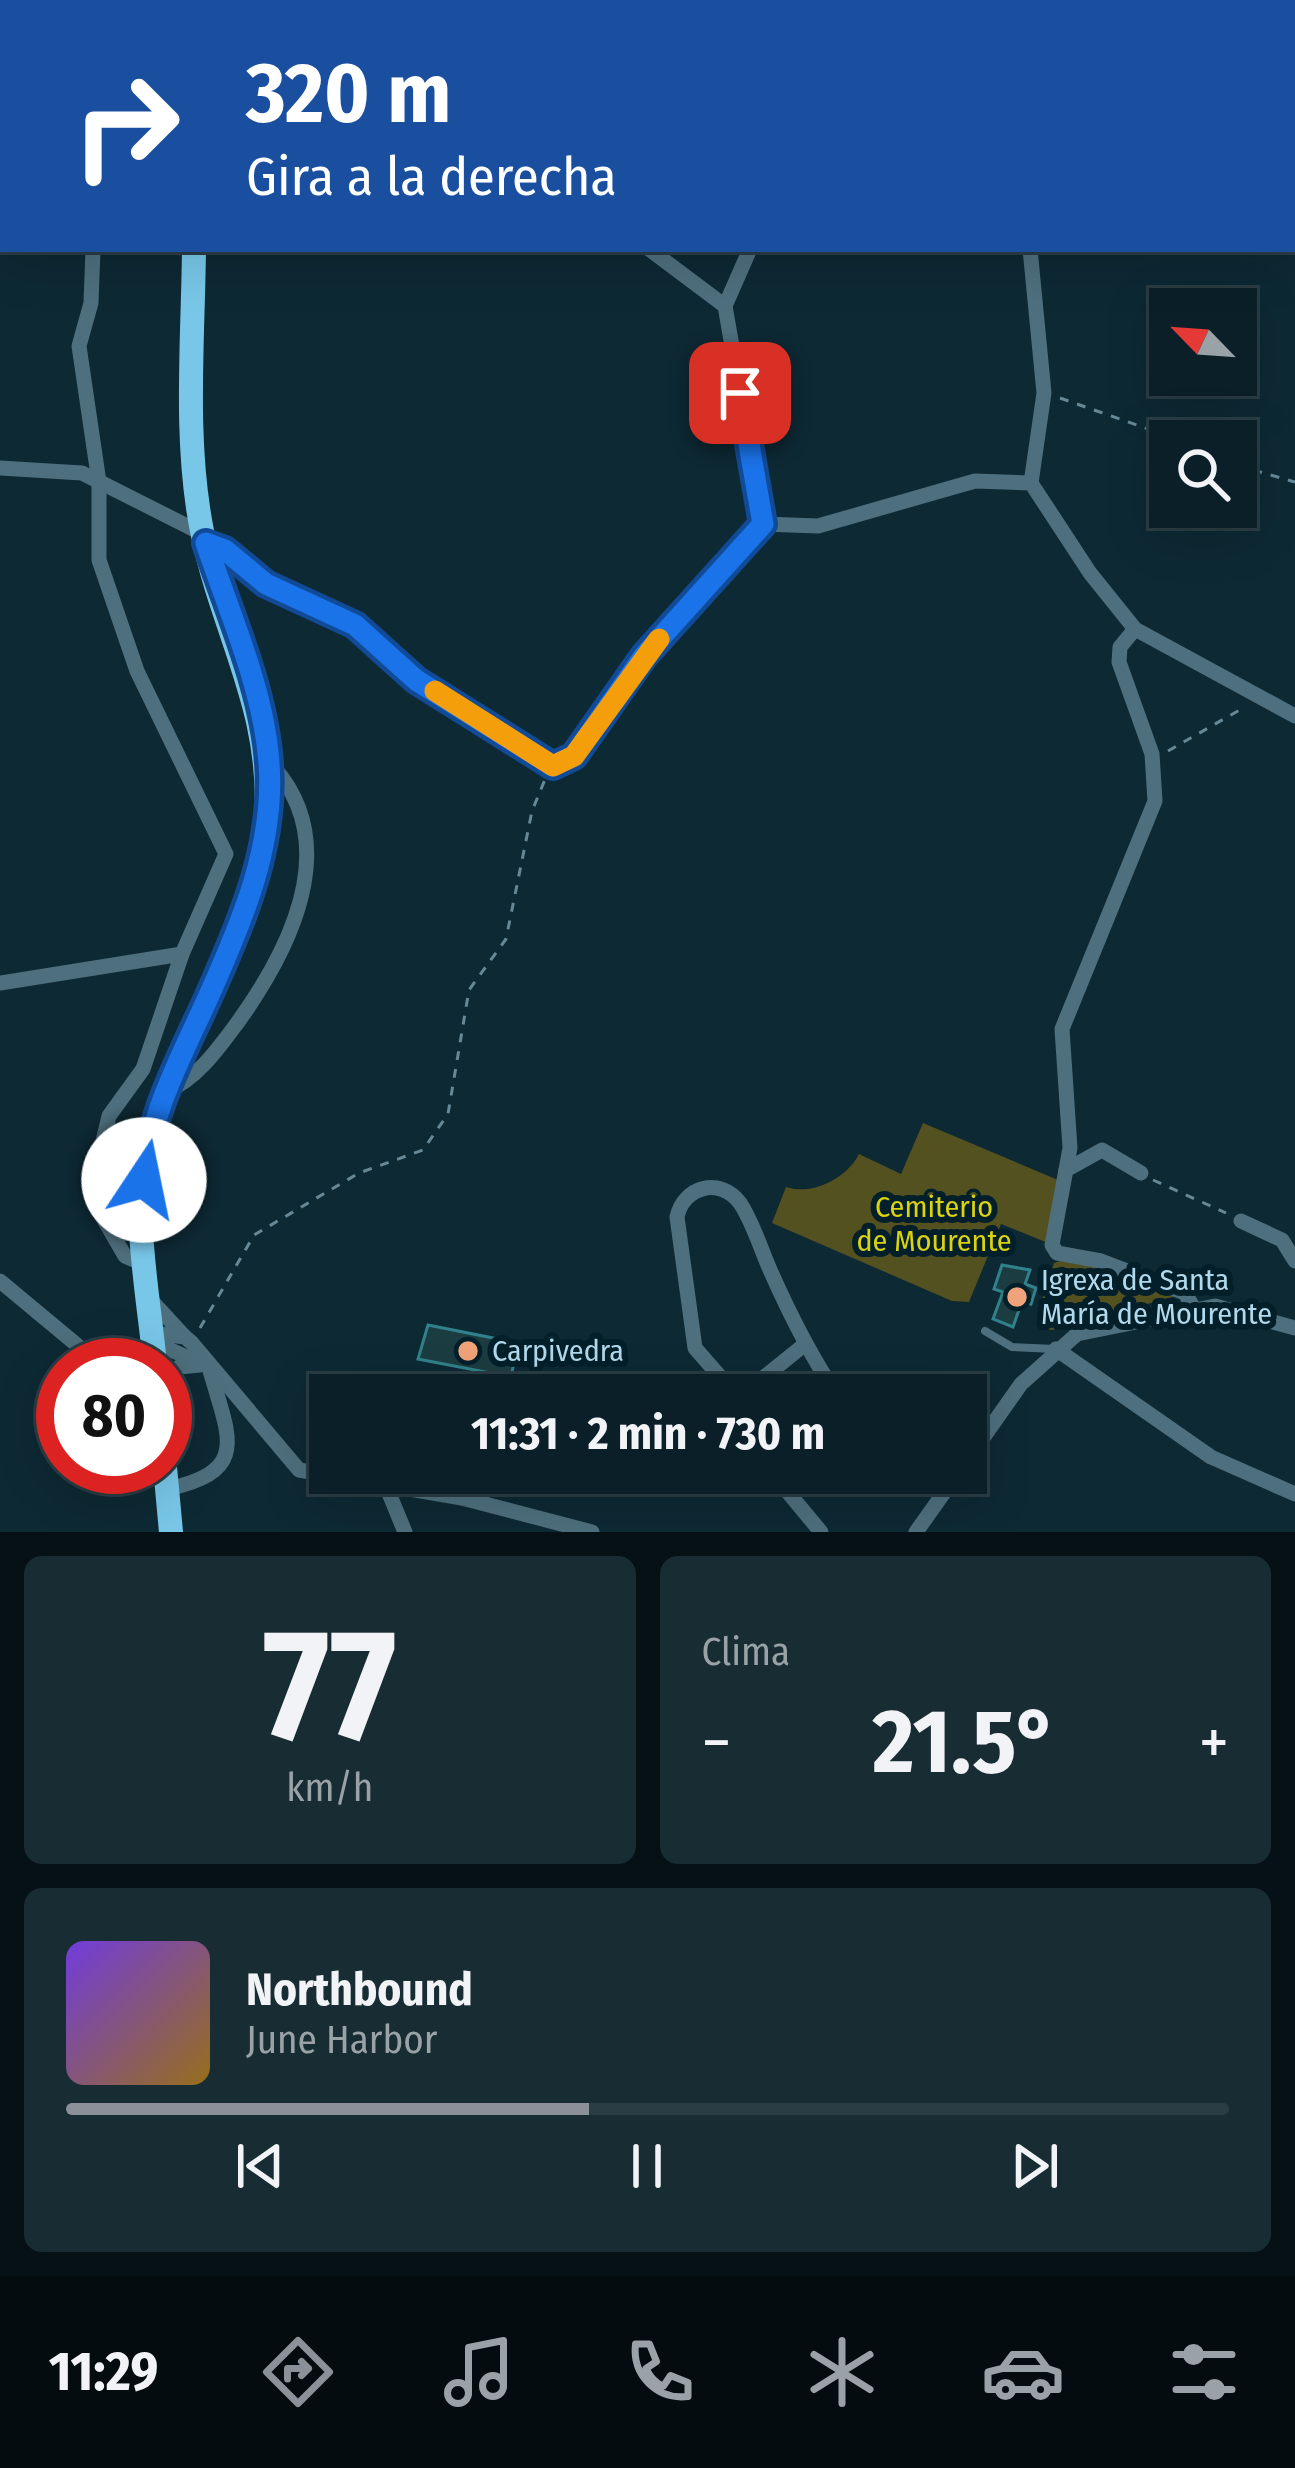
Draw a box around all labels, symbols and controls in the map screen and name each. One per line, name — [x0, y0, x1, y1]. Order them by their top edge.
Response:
text: 320 m — [246, 43, 451, 144]
icon: right — [48, 48, 204, 204]
text: Gira a la derecha — [246, 145, 617, 209]
north arrow — [1149, 288, 1257, 396]
map controls — [1149, 288, 1257, 528]
pin — [689, 342, 791, 444]
icon: arrive — [707, 360, 773, 426]
button: search — [1149, 420, 1257, 528]
position arrow — [81, 1117, 207, 1243]
park label: Cemiterio de Mourente — [856, 1189, 1012, 1259]
place label: Igrexa de Santa María de Mourente — [1041, 1262, 1272, 1332]
marker: Igrexa de Santa María de Mourente — [1004, 1284, 1030, 1310]
place label: Carpivedra — [492, 1333, 624, 1369]
speed limit sign: 80 — [36, 1338, 192, 1494]
marker: Carpivedra — [455, 1338, 481, 1364]
text: 11:31 · 2 min · 730 m — [471, 1407, 825, 1461]
text: 77 — [263, 1593, 397, 1780]
text: Clima — [702, 1629, 790, 1675]
text: 21.5° — [873, 1688, 1058, 1796]
text: − — [702, 1703, 731, 1782]
text: + — [1199, 1703, 1229, 1782]
text: km/h — [286, 1765, 373, 1811]
text: Northbound — [246, 1963, 473, 2017]
text: June Harbor — [246, 2017, 437, 2063]
icon: previous — [227, 2133, 293, 2199]
icon: pause — [614, 2133, 680, 2199]
icon: next — [1002, 2133, 1068, 2199]
icon: directions — [256, 2330, 340, 2414]
icon: music — [437, 2330, 521, 2414]
icon: phone — [618, 2330, 702, 2414]
icon: climate — [800, 2330, 884, 2414]
icon: car — [981, 2330, 1065, 2414]
icon: filters — [1162, 2330, 1246, 2414]
text: 11:29 — [49, 2340, 158, 2404]

